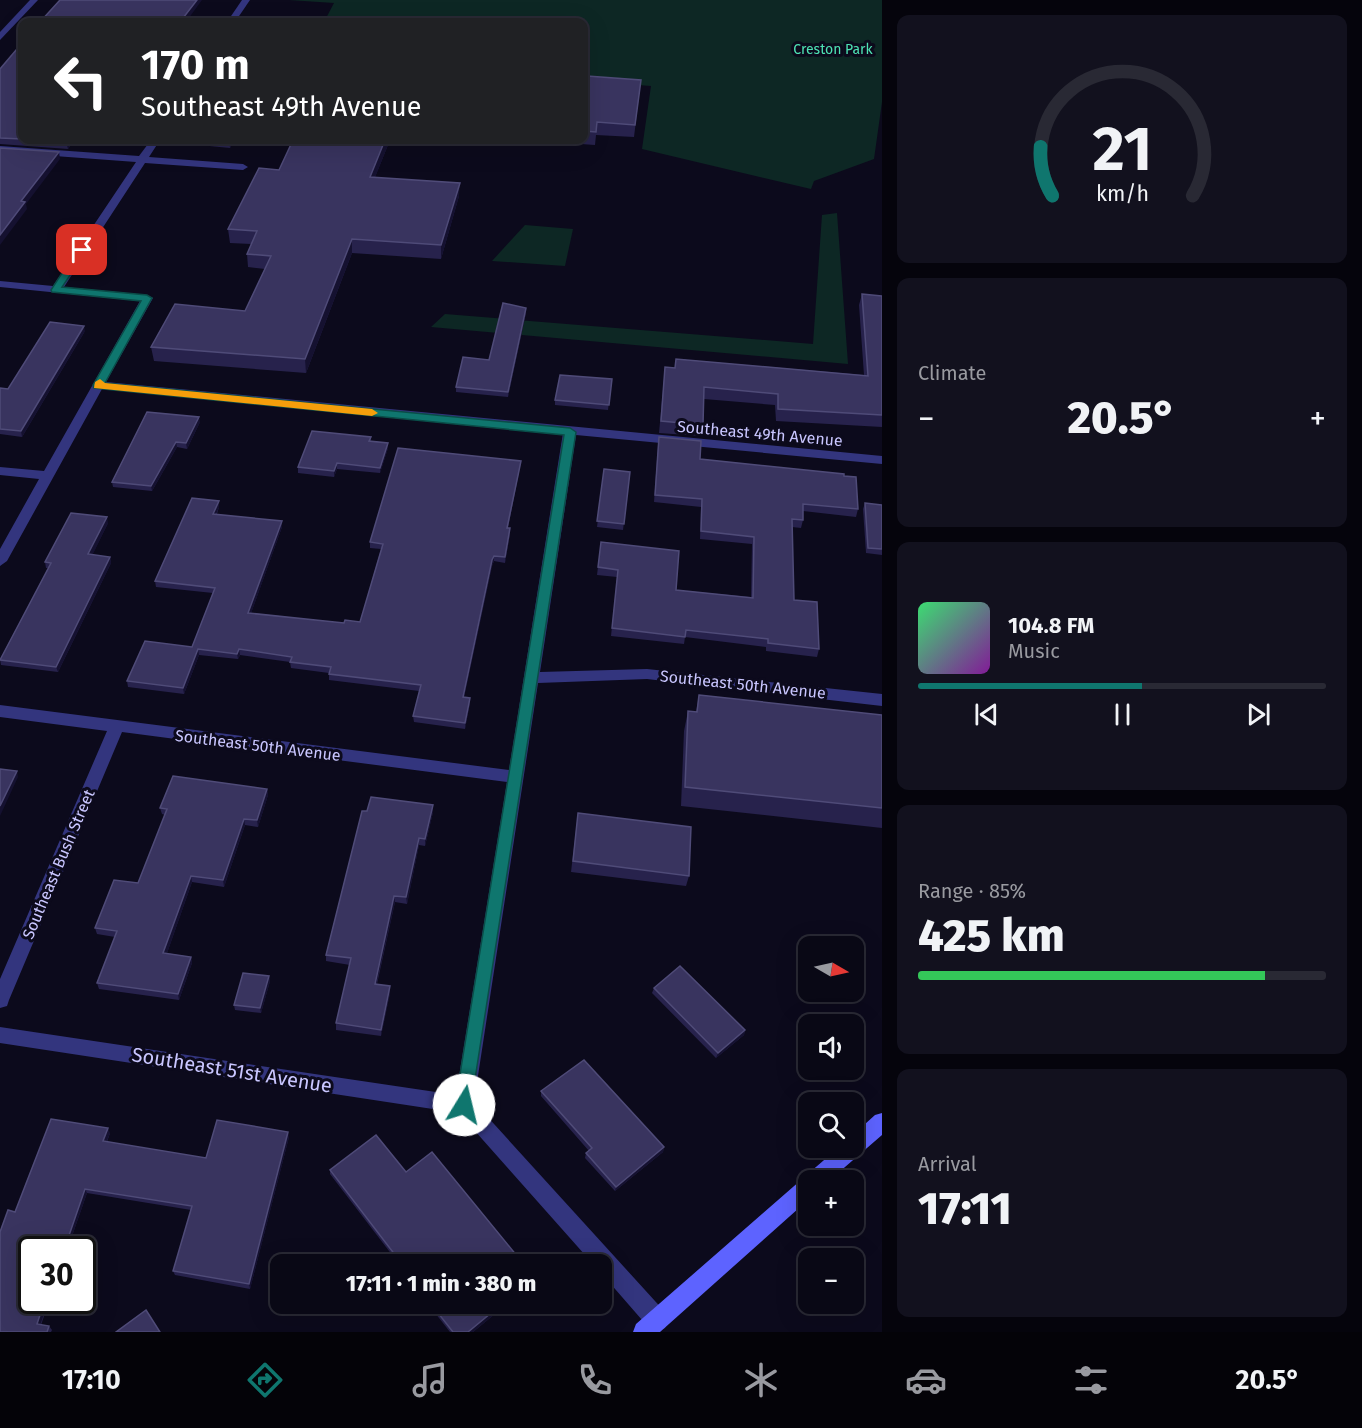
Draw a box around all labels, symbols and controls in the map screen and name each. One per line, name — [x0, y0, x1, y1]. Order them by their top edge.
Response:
text: 170 m — [141, 40, 250, 90]
park label: Creston Park — [793, 41, 873, 58]
icon: left — [42, 42, 120, 120]
text: Southeast 49th Avenue — [141, 91, 421, 123]
text: 21 — [1092, 112, 1152, 187]
text: km/h — [1095, 182, 1149, 208]
pin — [56, 224, 107, 275]
icon: arrive — [65, 233, 98, 266]
text: Climate — [918, 361, 986, 385]
text: 20.5° — [1067, 391, 1177, 445]
text: − — [918, 399, 935, 439]
text: + — [1310, 399, 1326, 439]
street label: Southeast 49th Avenue — [676, 417, 844, 450]
text: 104.8 FM — [1008, 612, 1094, 639]
text: Music — [1008, 639, 1060, 663]
street label: Southeast 50th Avenue — [659, 666, 827, 703]
icon: previous — [970, 698, 1003, 731]
icon: pause — [1106, 698, 1139, 731]
icon: next — [1242, 698, 1275, 731]
street label: Southeast 50th Avenue — [174, 726, 342, 765]
street label: Southeast Bush Street — [18, 786, 99, 942]
text: Range · 85% — [918, 879, 1026, 903]
text: 425 km — [918, 909, 1065, 963]
north arrow — [798, 936, 864, 1002]
map controls — [798, 936, 864, 1314]
button: sound — [798, 1014, 864, 1080]
street label: Southeast 51st Avenue — [130, 1042, 334, 1098]
position arrow — [432, 1073, 496, 1137]
button: search — [798, 1092, 864, 1158]
text: Arrival — [918, 1152, 977, 1176]
button: + — [798, 1170, 864, 1236]
text: 17:11 — [918, 1182, 1012, 1236]
speed limit sign: 30 — [18, 1236, 96, 1314]
button: − — [798, 1248, 864, 1314]
text: 17:11 · 1 min · 380 m — [346, 1270, 536, 1297]
icon: directions — [244, 1359, 286, 1401]
icon: music — [409, 1359, 451, 1401]
icon: phone — [574, 1359, 616, 1401]
icon: climate — [740, 1359, 782, 1401]
icon: car — [905, 1359, 947, 1401]
icon: filters — [1070, 1359, 1112, 1401]
text: 17:10 — [62, 1364, 121, 1396]
text: 20.5° — [1236, 1364, 1300, 1396]

